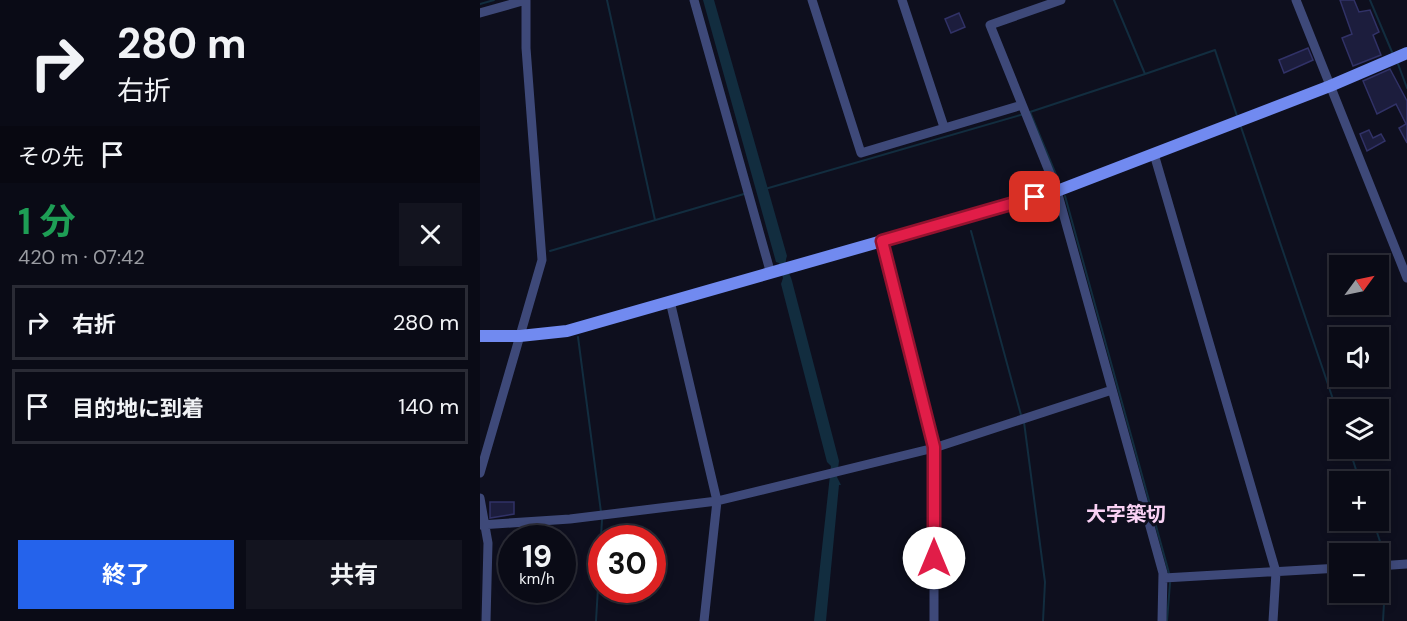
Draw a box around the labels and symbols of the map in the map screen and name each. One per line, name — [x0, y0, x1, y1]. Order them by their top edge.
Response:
pin — [1009, 171, 1060, 222]
north arrow — [1329, 255, 1389, 315]
district label: 大字築切 — [1086, 501, 1166, 527]
speed limit sign: 30 — [588, 525, 666, 603]
position arrow — [902, 526, 966, 590]

